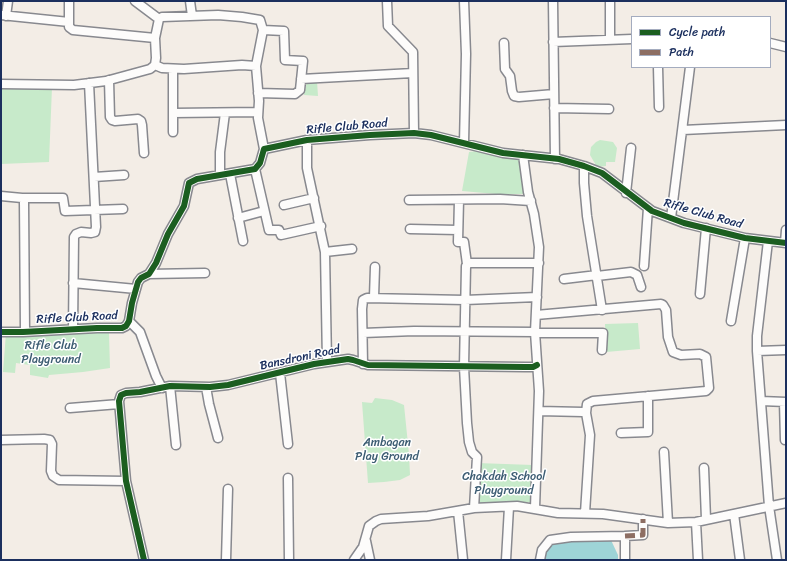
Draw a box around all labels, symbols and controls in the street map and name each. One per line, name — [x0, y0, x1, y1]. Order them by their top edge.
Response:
legend — [631, 16, 771, 68]
text: Cycle path — [669, 21, 725, 43]
text: Path — [669, 41, 694, 63]
street label: Rifle Club Road — [306, 116, 388, 138]
street label: Rifle Club Road — [662, 196, 744, 232]
street label: Rifle Club Road — [36, 309, 118, 327]
park label: Rifle Club Playground — [21, 339, 81, 367]
street label: Bansdroni Road — [259, 342, 341, 374]
park label: Ambagan Play Ground — [355, 436, 419, 464]
park label: Chakdah School Playground — [462, 470, 546, 498]

